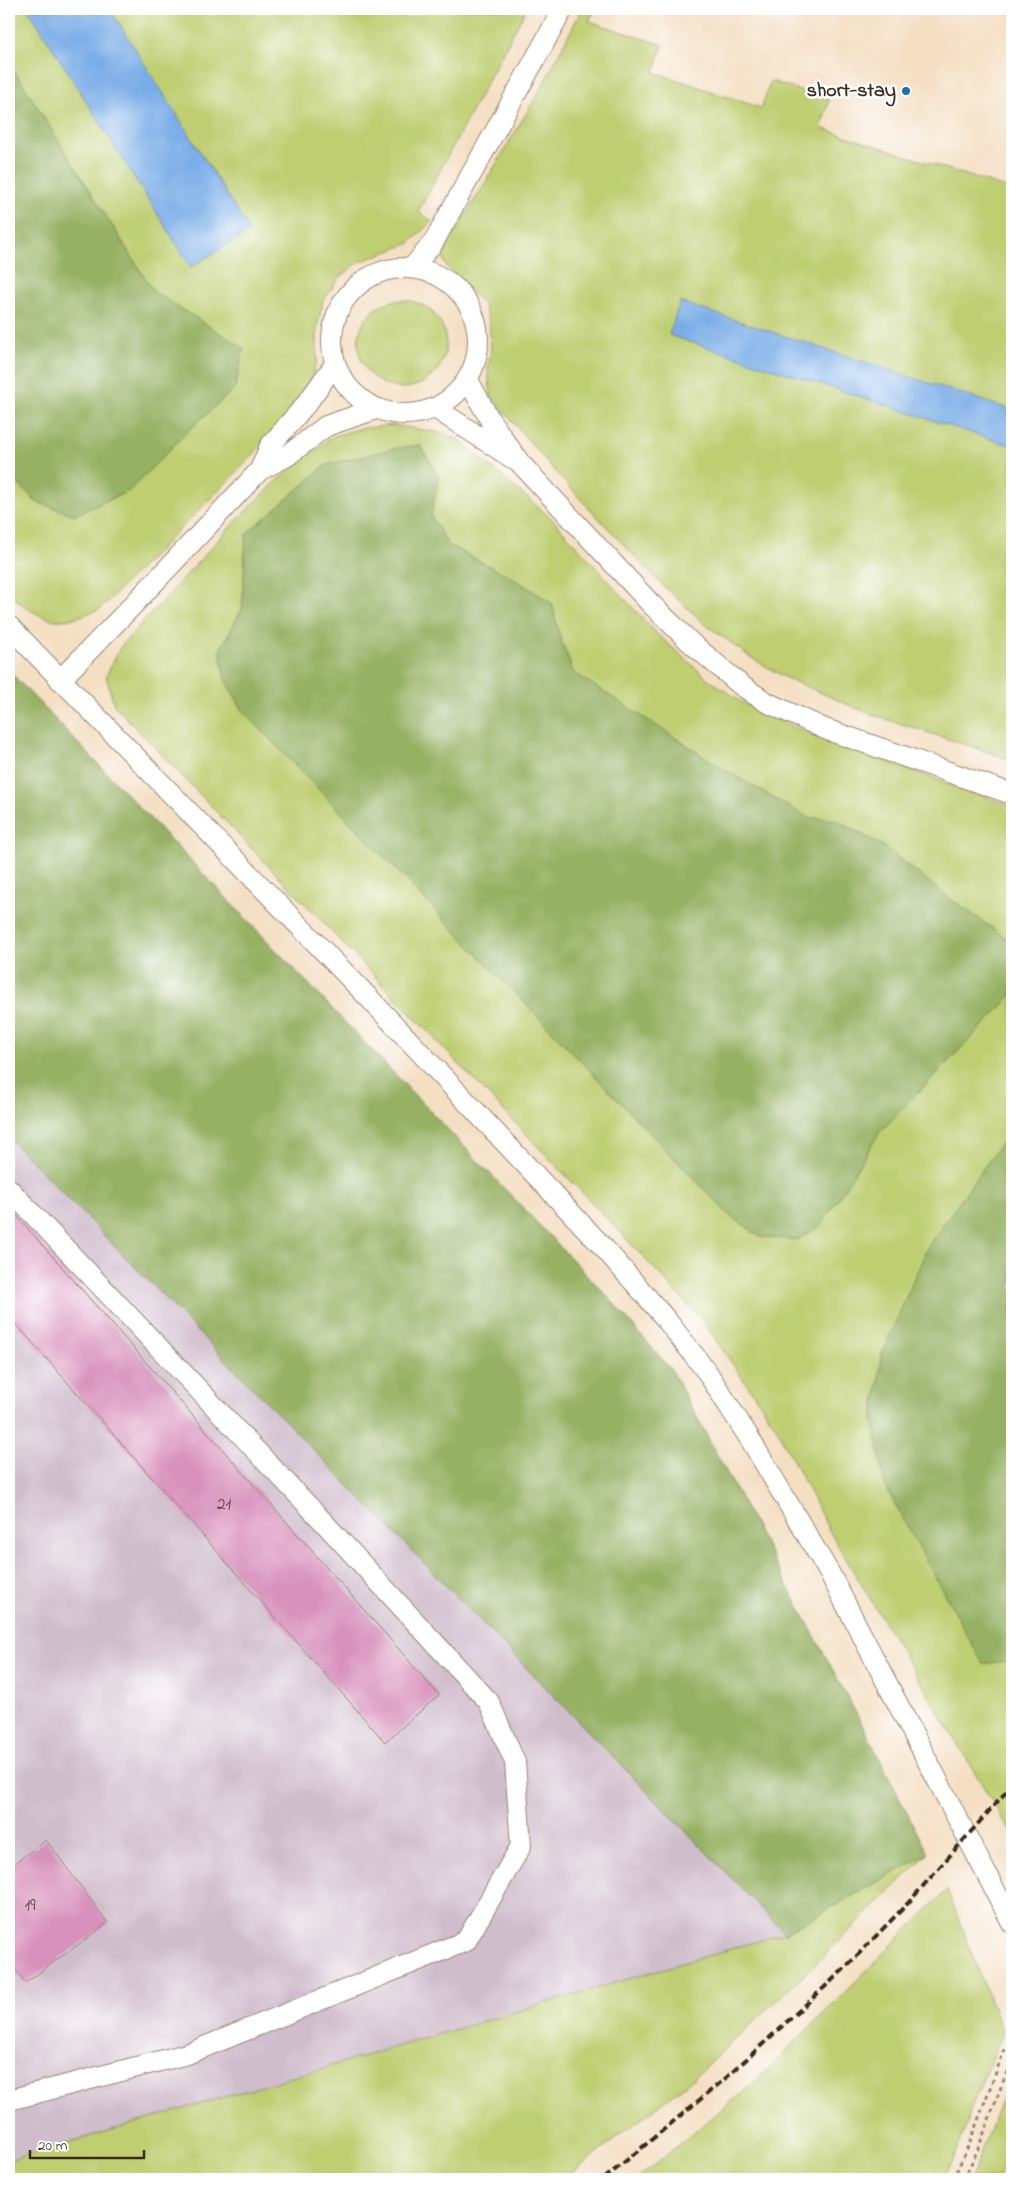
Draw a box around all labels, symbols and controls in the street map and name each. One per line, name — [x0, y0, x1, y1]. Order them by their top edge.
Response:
place label: short-stay — [807, 77, 896, 107]
marker: short-stay — [900, 85, 912, 97]
house number: 21 — [217, 1492, 232, 1518]
house number: 19 — [24, 1893, 36, 1919]
scale bar — [30, 2128, 144, 2160]
text: 20 m — [38, 2135, 68, 2157]

